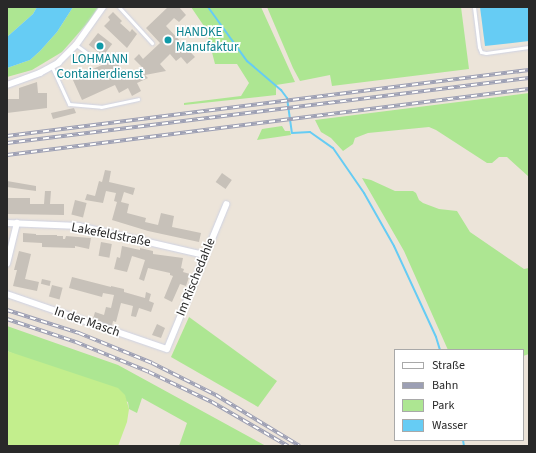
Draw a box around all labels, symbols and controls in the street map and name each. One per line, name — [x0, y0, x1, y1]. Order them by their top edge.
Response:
place label: HANDKE Manufaktur — [176, 25, 238, 56]
marker: HANDKE Manufaktur — [163, 35, 173, 45]
marker: LOHMANN Containerdienst — [95, 41, 105, 51]
place label: LOHMANN Containerdienst — [57, 52, 143, 83]
street label: Lakefeldstraße — [70, 220, 152, 250]
street label: Im Rischedahle — [173, 236, 219, 318]
street label: In der Masch — [52, 303, 122, 341]
legend — [394, 349, 524, 441]
text: Straße — [432, 357, 465, 374]
text: Bahn — [432, 377, 458, 394]
text: Park — [432, 397, 454, 414]
text: Wasser — [432, 417, 467, 434]

